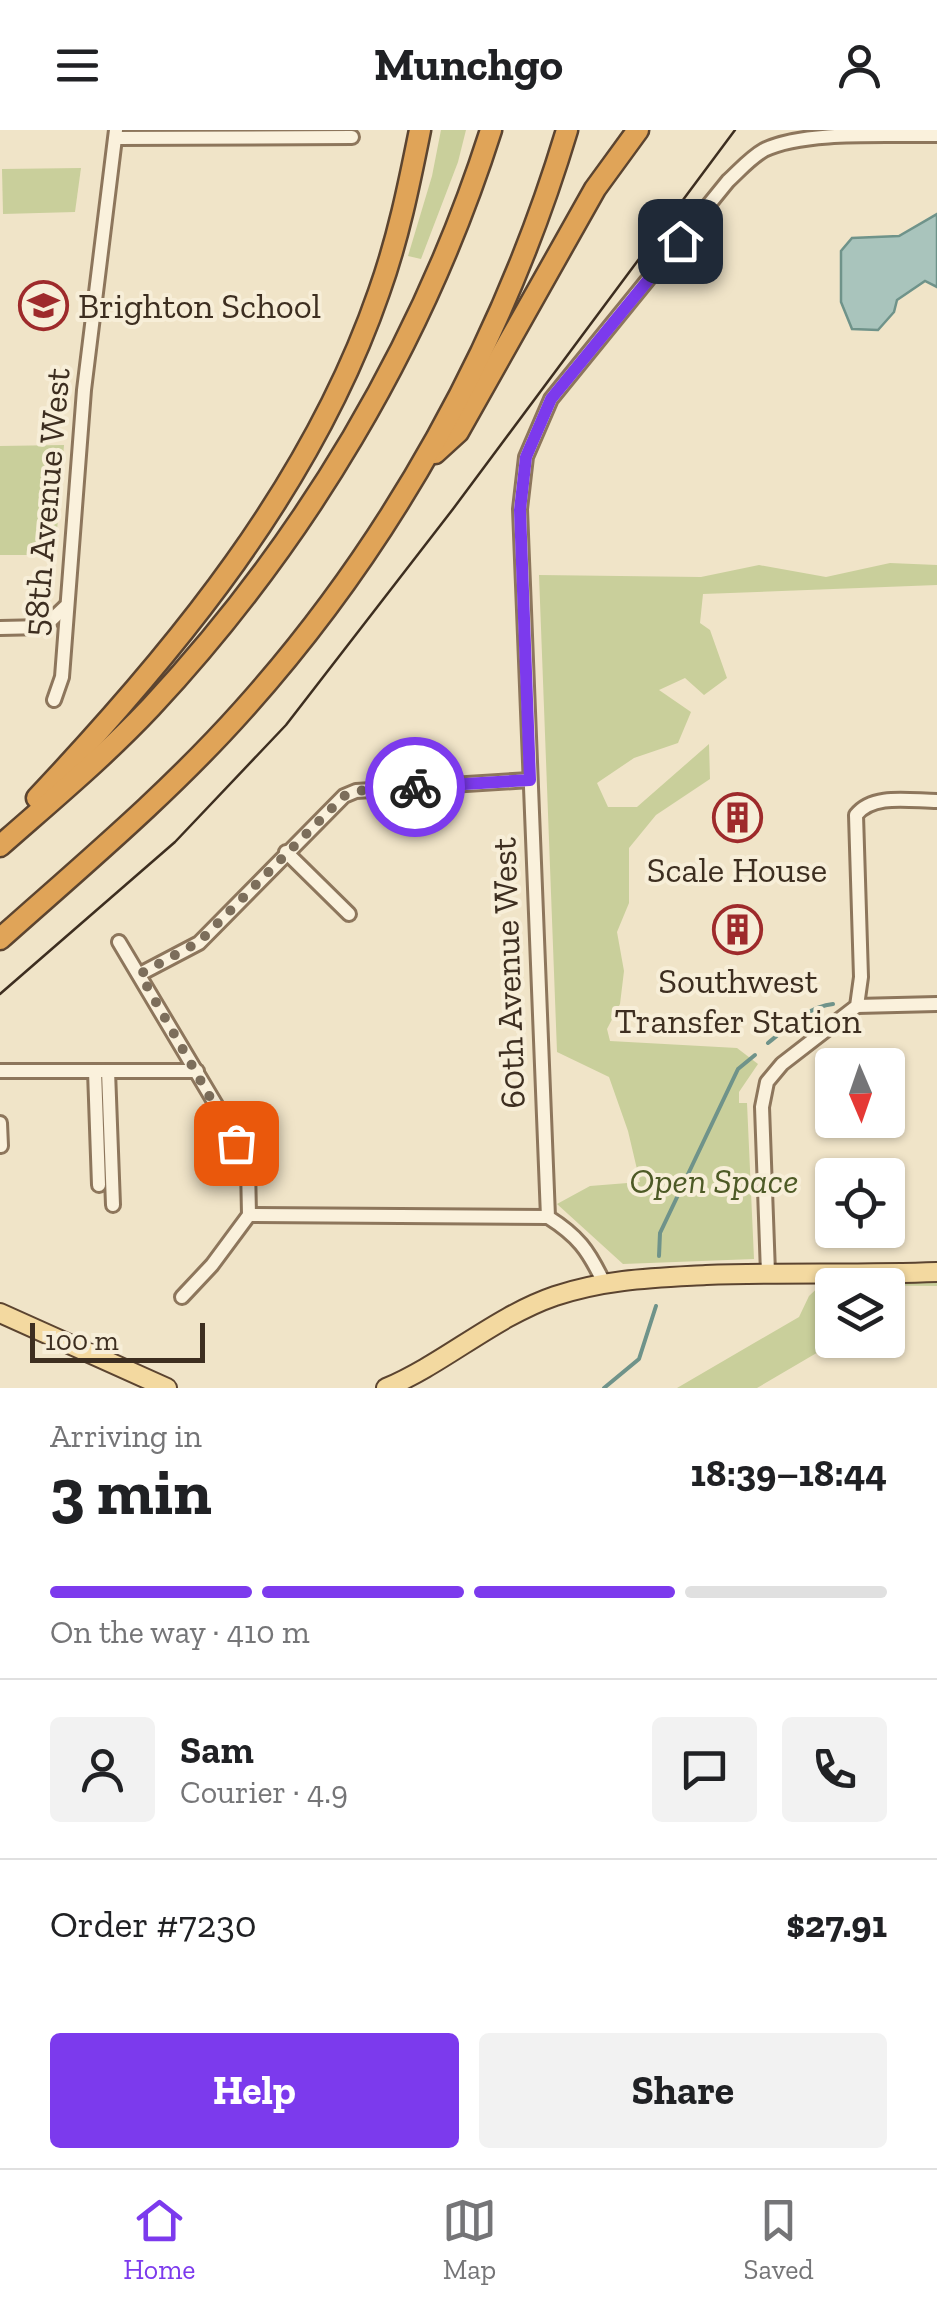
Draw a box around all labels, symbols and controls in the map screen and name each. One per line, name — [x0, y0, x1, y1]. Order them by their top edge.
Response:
icon: menu — [50, 38, 105, 93]
text: Munchgo — [374, 38, 563, 92]
icon: person — [832, 38, 887, 93]
pin — [638, 199, 723, 284]
icon: home — [653, 214, 708, 269]
school or university icon: Brighton School — [17, 280, 69, 332]
place label: Brighton School — [78, 285, 321, 327]
street label: 58th Avenue West — [13, 366, 79, 638]
courier — [365, 737, 465, 837]
icon: bike — [388, 760, 443, 815]
building icon: Scale House — [711, 792, 763, 844]
street label: 60th Avenue West — [482, 837, 534, 1109]
place label: Scale House — [647, 849, 827, 891]
building icon: Southwest Transfer Station — [712, 903, 764, 955]
place label: Southwest Transfer Station — [615, 960, 861, 1042]
north arrow — [815, 1048, 905, 1138]
map controls — [815, 1048, 905, 1358]
pin — [194, 1101, 279, 1186]
icon: bag — [209, 1116, 264, 1171]
button: locate — [815, 1158, 905, 1248]
park label: Open Space — [630, 1160, 798, 1202]
button: layers — [815, 1268, 905, 1358]
scale bar — [30, 1318, 205, 1362]
text: 100 m — [45, 1324, 119, 1357]
text: Arriving in — [50, 1417, 202, 1455]
text: 18:39–18:44 — [691, 1450, 887, 1496]
text: 3 min — [50, 1453, 212, 1531]
text: On the way · 410 m — [50, 1613, 310, 1651]
button: person — [50, 1717, 155, 1822]
button: chat — [652, 1717, 757, 1822]
button: phone — [782, 1717, 887, 1822]
text: Sam — [180, 1727, 254, 1773]
text: Courier · 4.9 — [180, 1773, 348, 1811]
text: Order #7230 — [50, 1901, 257, 1947]
text: $27.91 — [786, 1901, 887, 1947]
button: Help — [50, 2033, 459, 2148]
button: Share — [479, 2033, 887, 2148]
tab: Home — [123, 2193, 195, 2286]
tab: Map — [442, 2193, 497, 2286]
tab: Saved — [744, 2193, 814, 2286]

